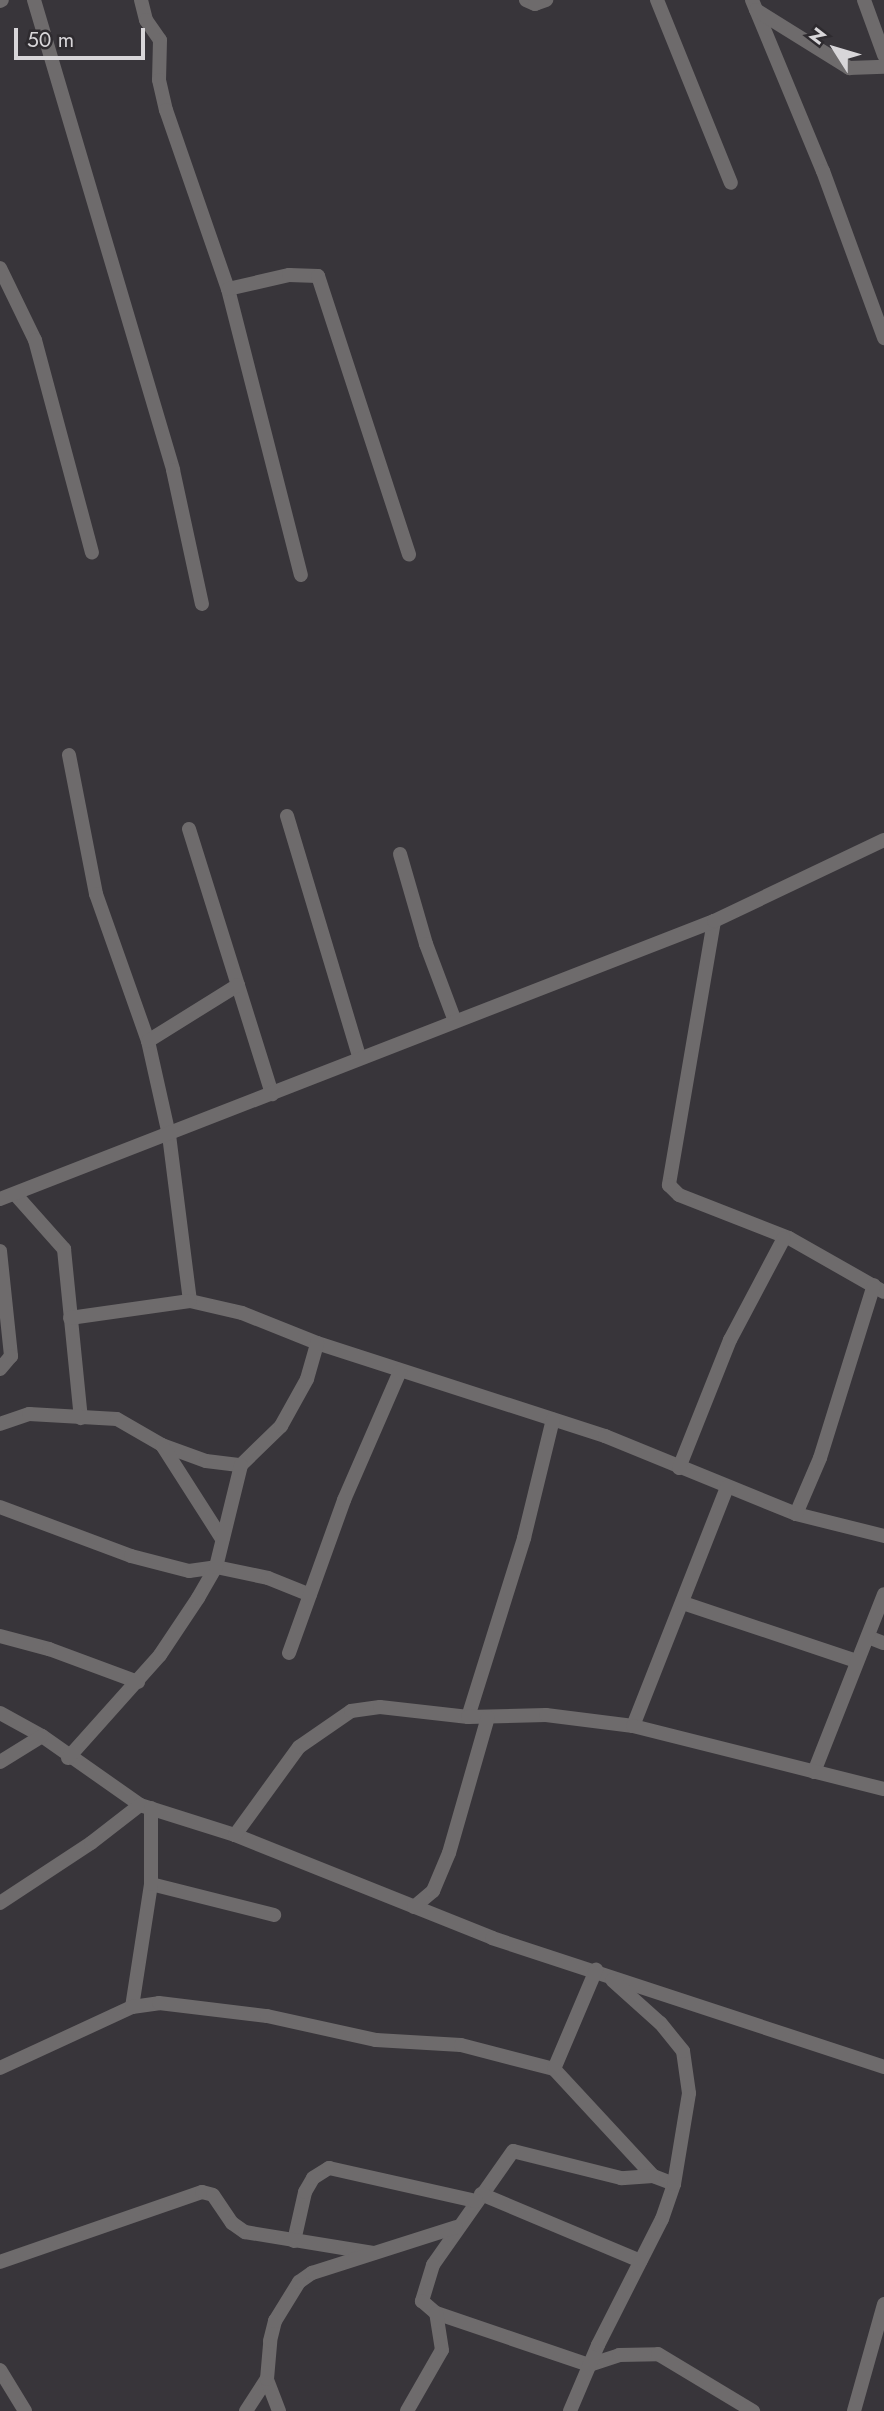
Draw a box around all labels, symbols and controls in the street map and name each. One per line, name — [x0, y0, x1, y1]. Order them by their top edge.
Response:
scale bar — [18, 14, 149, 58]
north arrow — [800, 14, 870, 84]
text: N — [803, 22, 833, 50]
text: 50 m — [27, 25, 74, 55]

